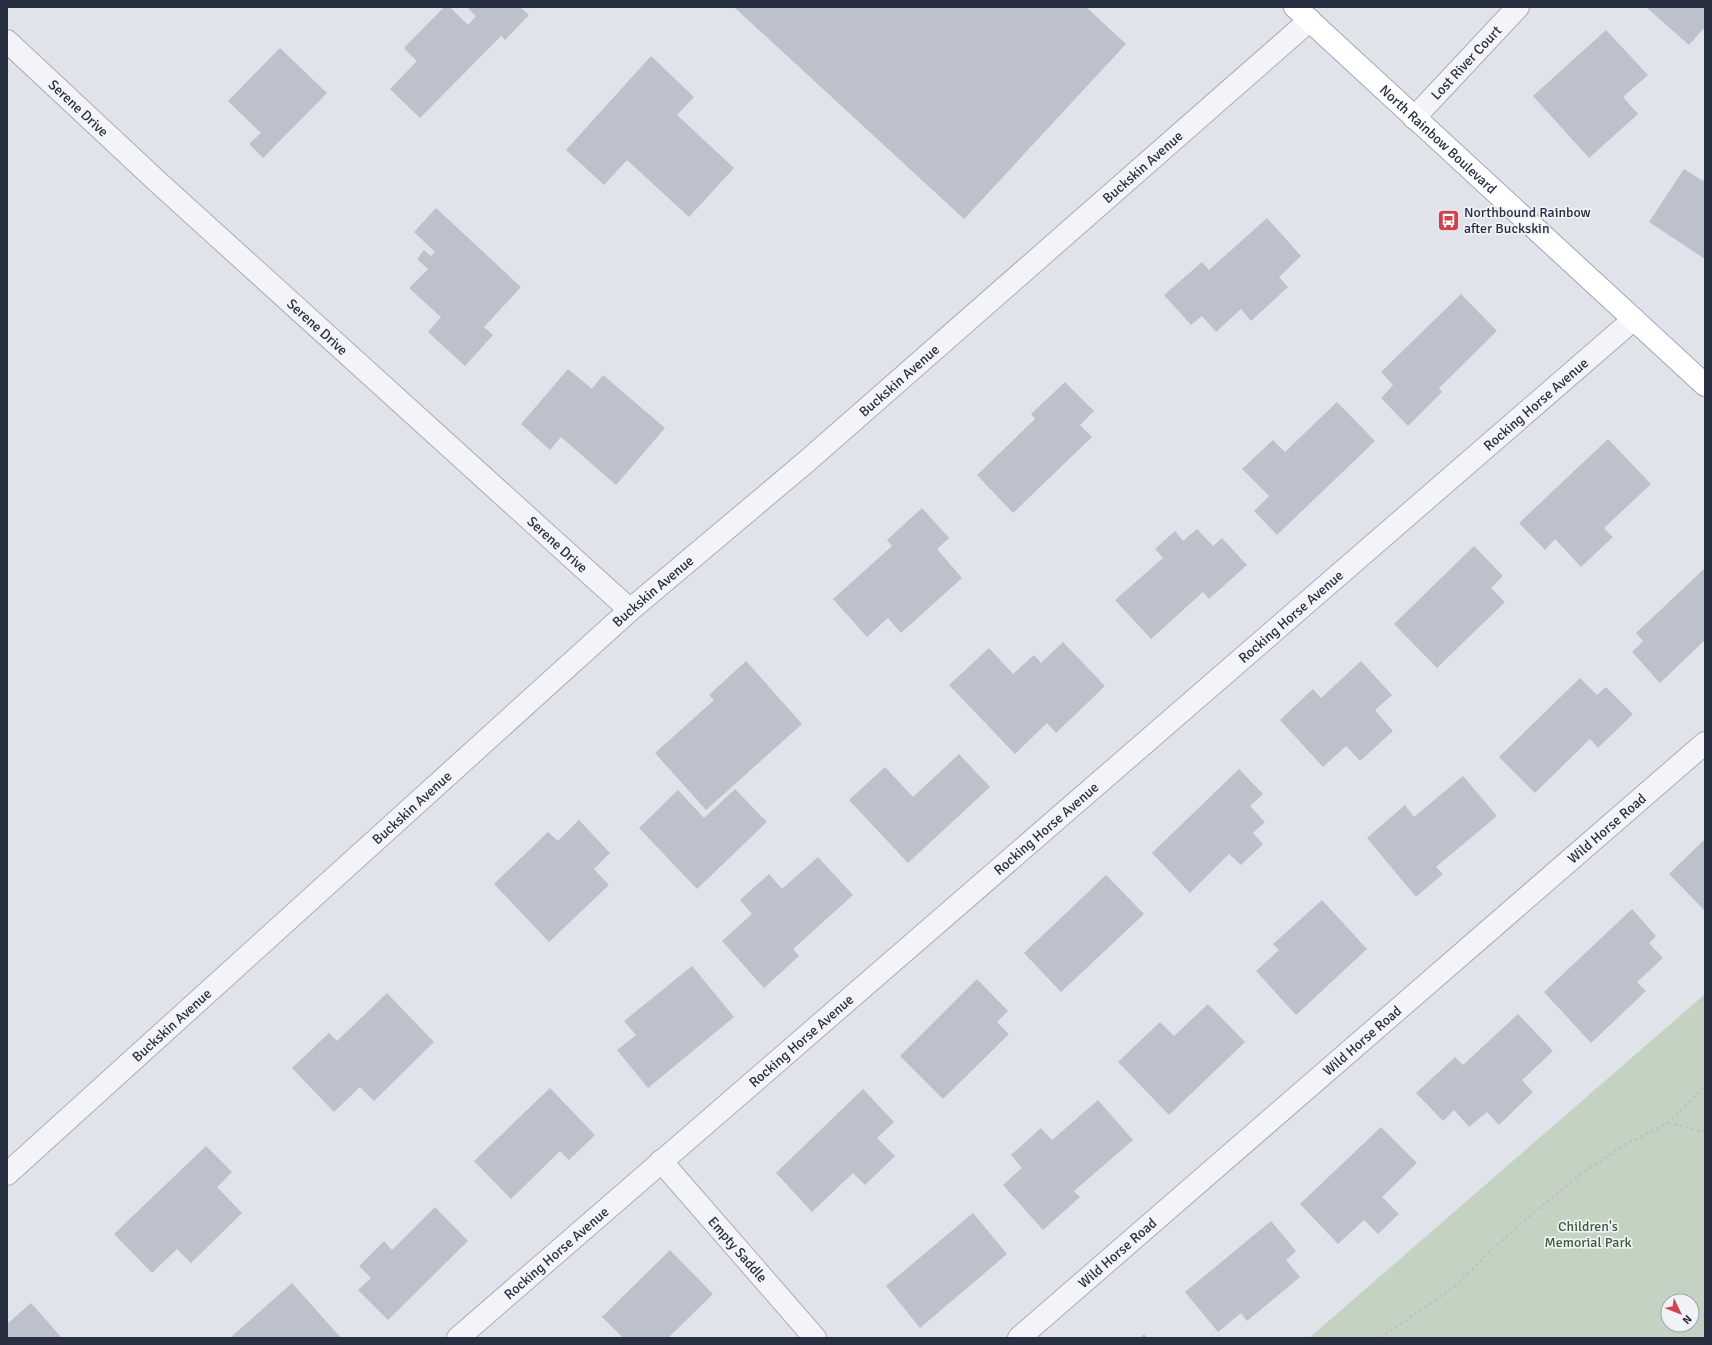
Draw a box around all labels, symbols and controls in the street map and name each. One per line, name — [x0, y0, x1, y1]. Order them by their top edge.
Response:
street label: Lost River Court — [1427, 22, 1505, 103]
street label: Serene Drive — [45, 76, 112, 140]
street label: North Rainbow Boulevard — [1376, 81, 1500, 197]
street label: Buckskin Avenue — [1099, 127, 1186, 207]
place label: Northbound Rainbow after Buckskin — [1464, 204, 1591, 237]
bus stop icon: Northbound Rainbow after Buckskin — [1435, 207, 1461, 233]
street label: Serene Drive — [284, 295, 351, 359]
street label: Buckskin Avenue — [855, 341, 943, 420]
street label: Rocking Horse Avenue — [1480, 354, 1592, 454]
street label: Serene Drive — [524, 513, 591, 576]
street label: Buckskin Avenue — [609, 552, 697, 630]
street label: Rocking Horse Avenue — [1235, 566, 1347, 666]
street label: Buckskin Avenue — [369, 767, 455, 848]
street label: Rocking Horse Avenue — [990, 779, 1102, 878]
street label: Wild Horse Road — [1564, 790, 1649, 867]
street label: Buckskin Avenue — [128, 985, 215, 1065]
street label: Rocking Horse Avenue — [745, 991, 857, 1091]
street label: Wild Horse Road — [1319, 1002, 1405, 1079]
street label: Rocking Horse Avenue — [500, 1203, 612, 1303]
street label: Empty Saddle — [705, 1213, 771, 1286]
street label: Wild Horse Road — [1074, 1214, 1160, 1291]
park label: Children's Memorial Park — [1544, 1218, 1632, 1251]
north arrow — [1660, 1293, 1700, 1333]
text: N — [1680, 1312, 1694, 1327]

